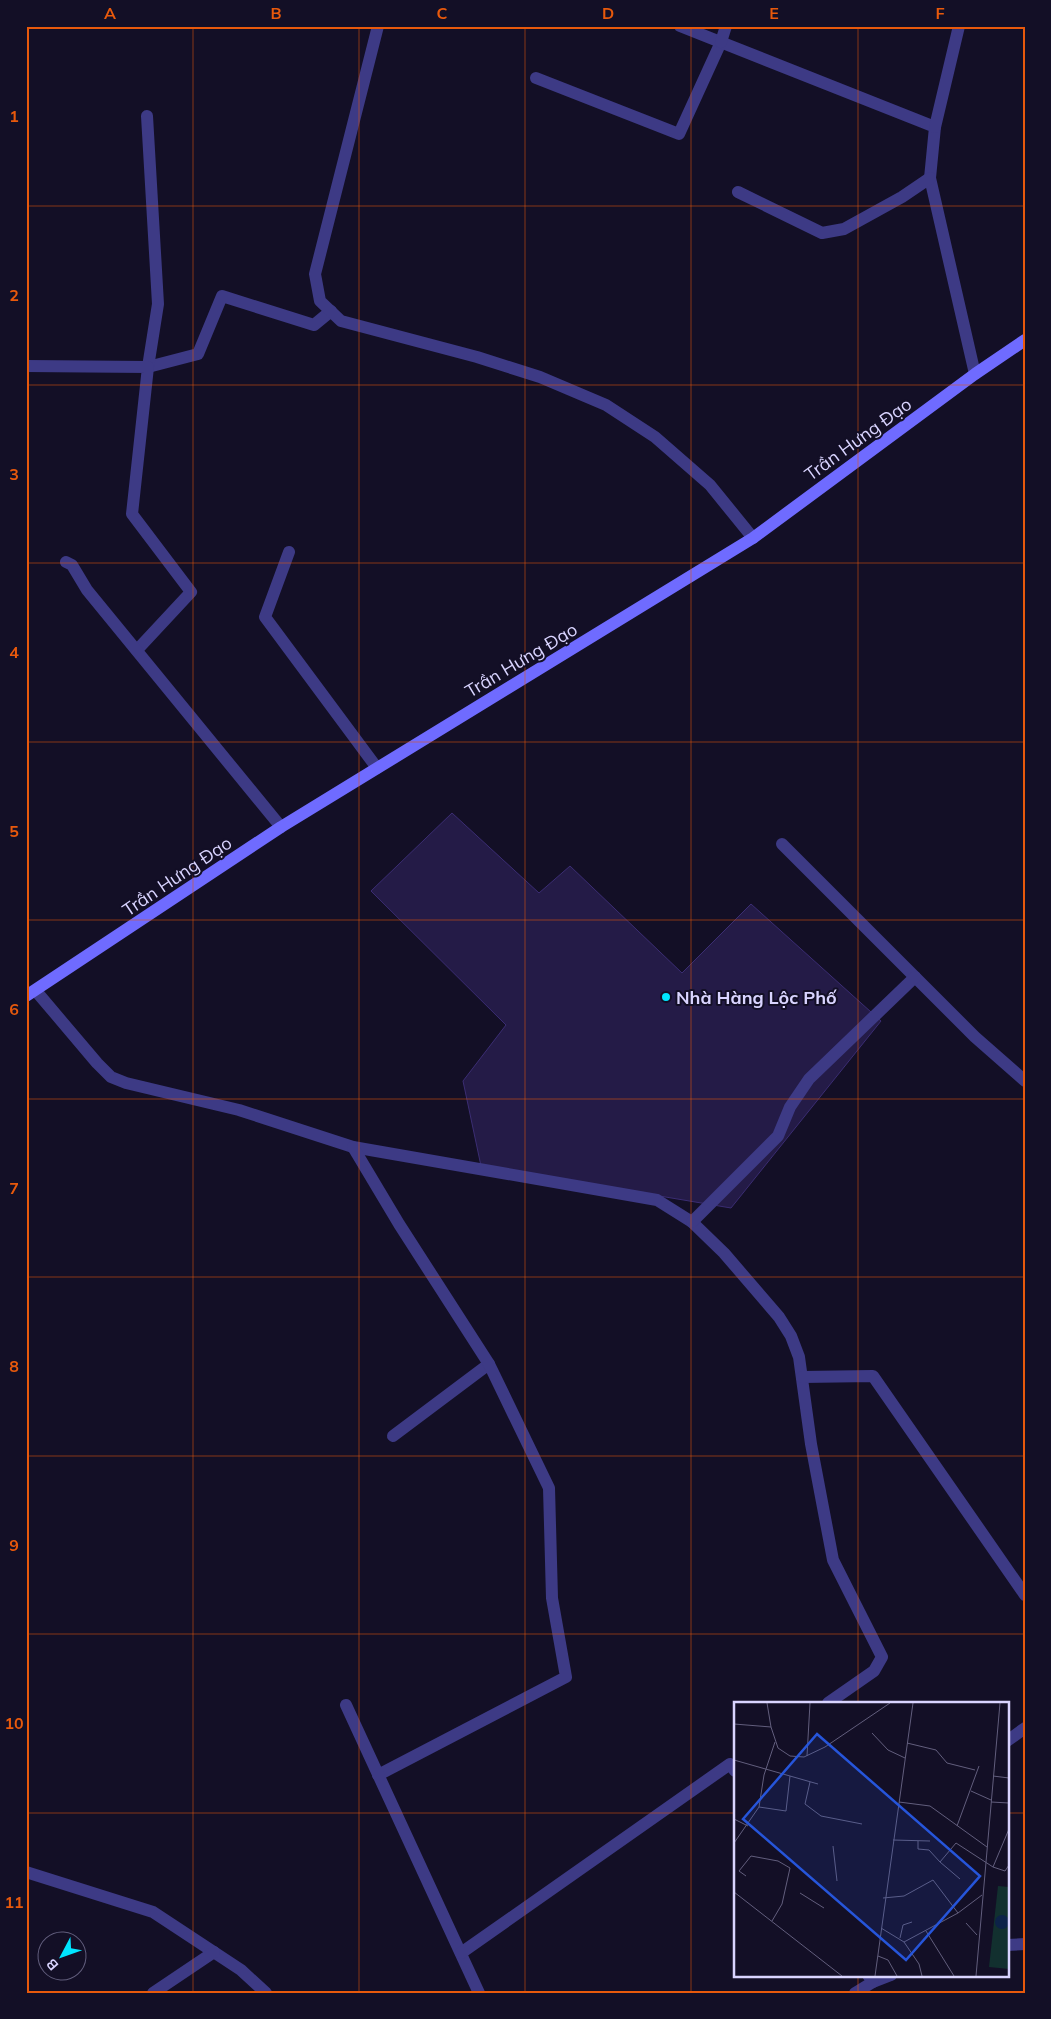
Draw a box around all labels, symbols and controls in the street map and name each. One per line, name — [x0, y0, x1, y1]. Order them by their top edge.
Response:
text: A — [104, 3, 116, 23]
text: B — [270, 3, 282, 23]
text: C — [437, 3, 448, 23]
text: D — [602, 3, 614, 23]
text: E — [769, 3, 779, 23]
text: F — [935, 3, 945, 23]
text: 1 — [9, 106, 19, 126]
text: 2 — [9, 285, 19, 305]
street label: Trần Hưng Đạo — [800, 392, 916, 486]
text: 3 — [9, 464, 19, 484]
street label: Trần Hưng Đạo — [461, 617, 581, 703]
text: 4 — [9, 642, 19, 662]
text: 5 — [9, 821, 19, 841]
street label: Trần Hưng Đạo — [118, 831, 236, 921]
place label: Nhà Hàng Lộc Phố — [676, 986, 837, 1009]
marker: Nhà Hàng Lộc Phố — [660, 991, 672, 1003]
text: 6 — [9, 999, 19, 1019]
text: 7 — [9, 1178, 19, 1198]
text: 8 — [9, 1356, 19, 1376]
text: 9 — [9, 1535, 19, 1555]
inset map — [734, 1702, 1008, 1976]
text: 10 — [4, 1713, 24, 1733]
text: 11 — [4, 1892, 24, 1912]
north arrow — [38, 1932, 88, 1982]
text: B — [42, 1955, 62, 1974]

